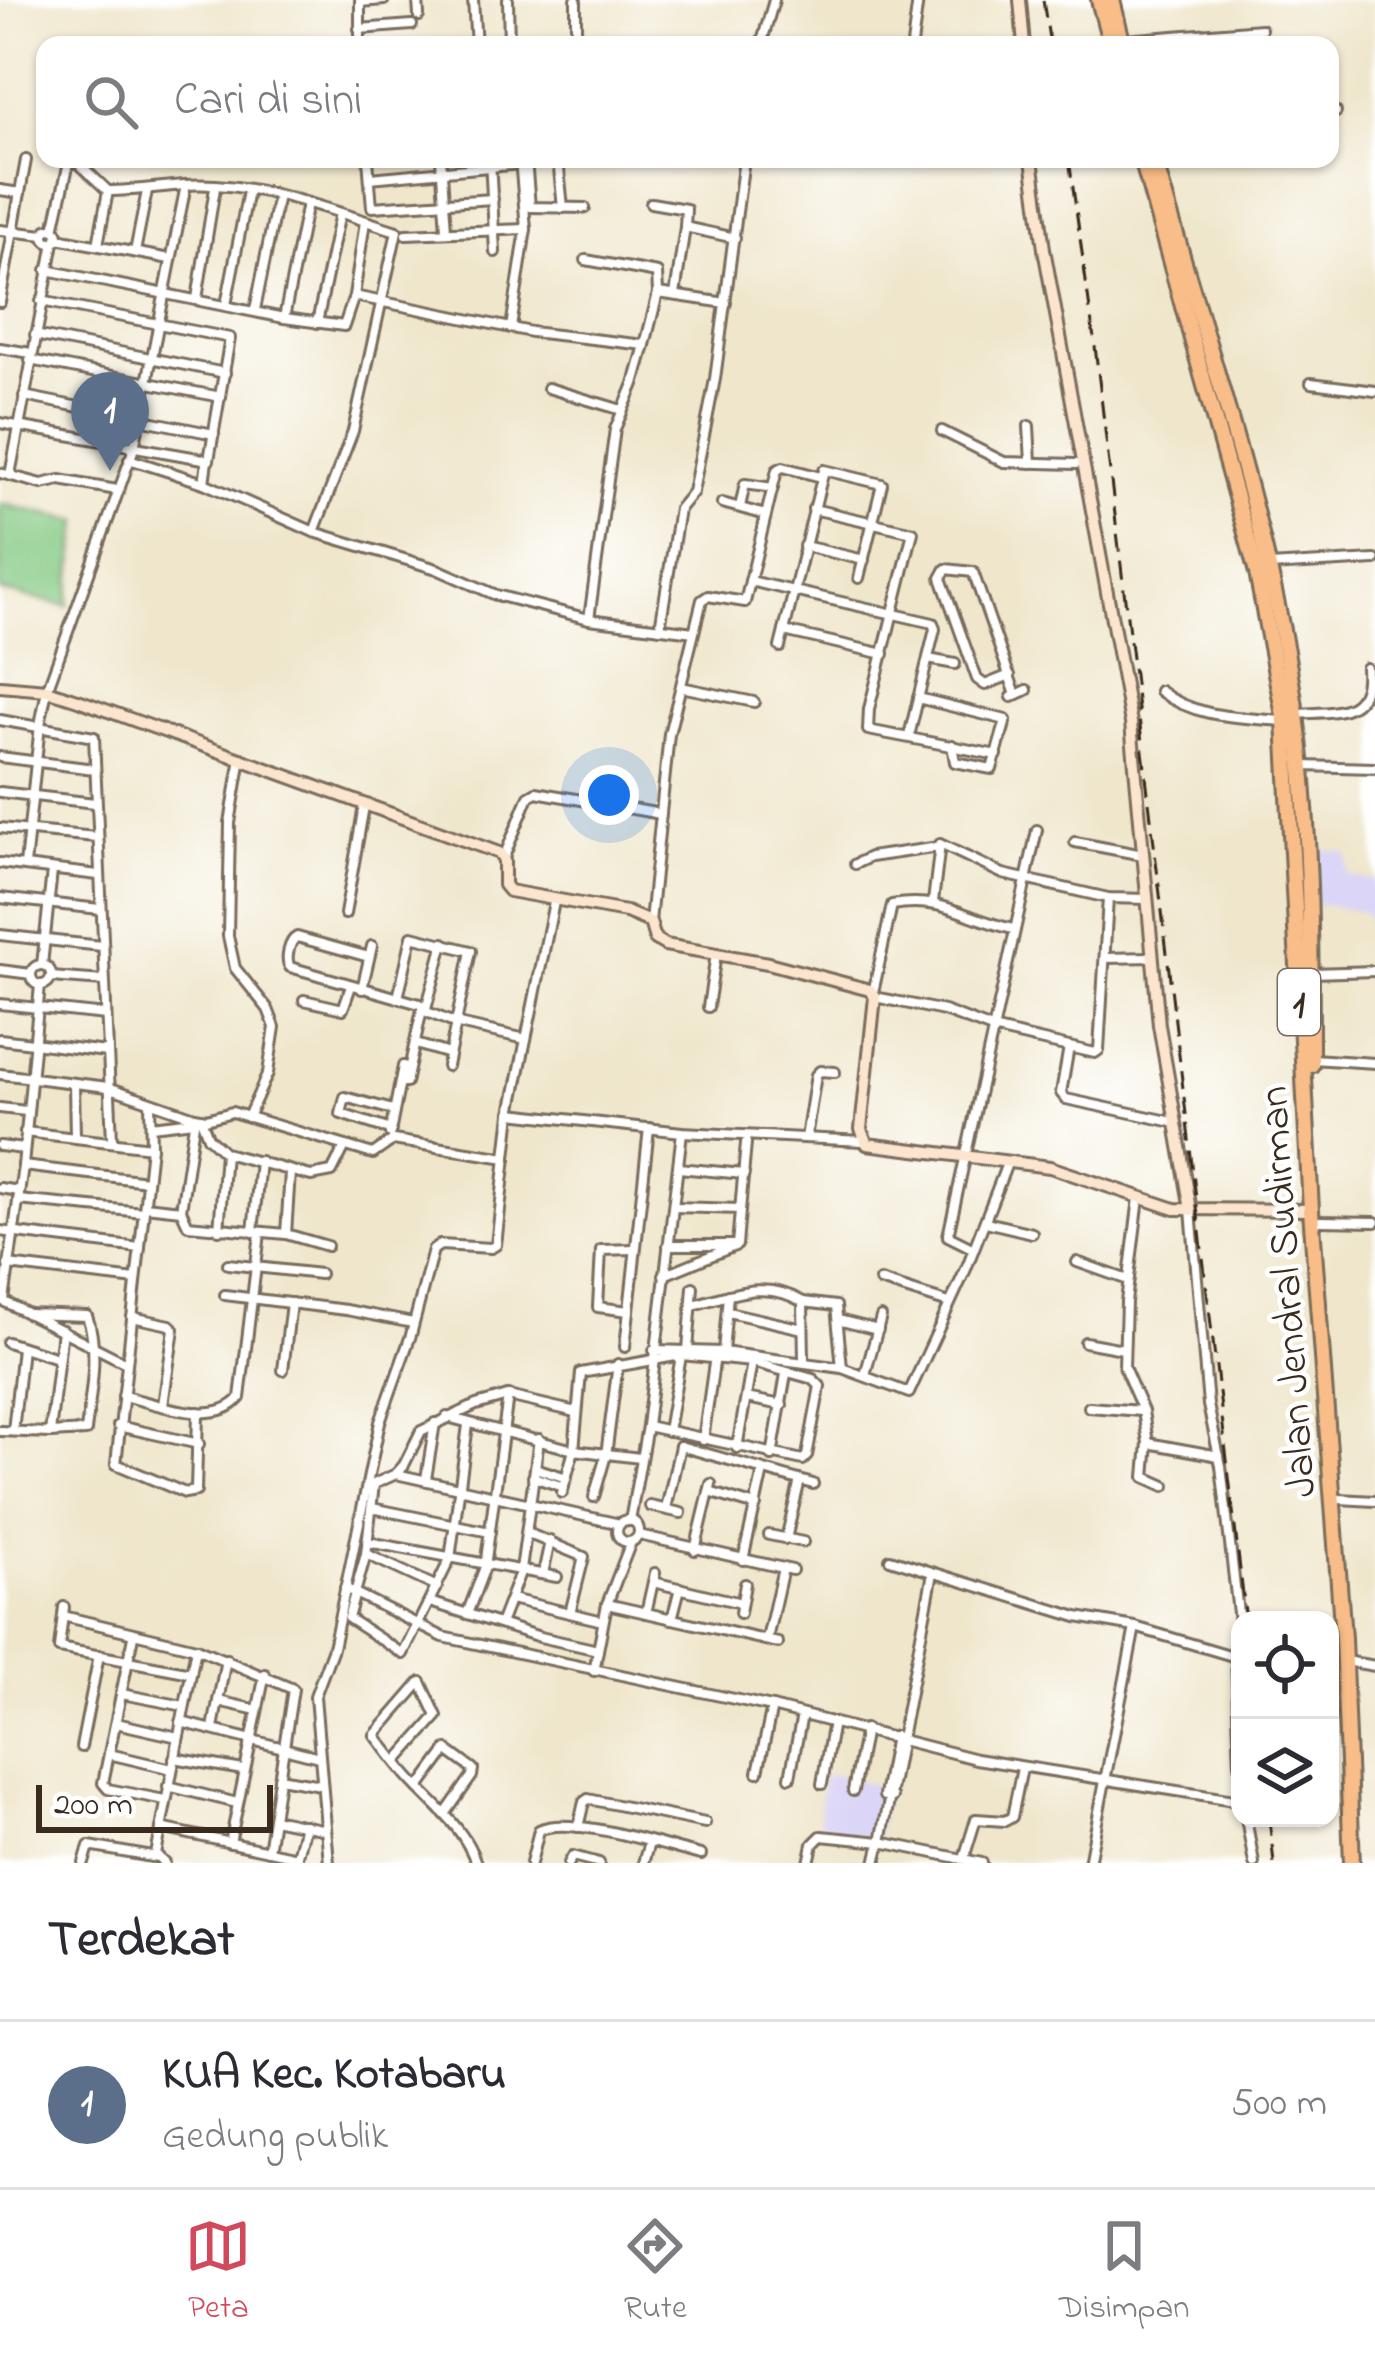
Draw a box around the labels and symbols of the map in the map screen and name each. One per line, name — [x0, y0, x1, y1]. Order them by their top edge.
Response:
pin: 1 — [71, 372, 149, 471]
your location — [579, 765, 639, 825]
road number: 1 — [1278, 969, 1320, 1035]
street label: Jalan Jendral Sudirman — [1245, 1084, 1334, 1499]
scale bar — [36, 1779, 273, 1832]

